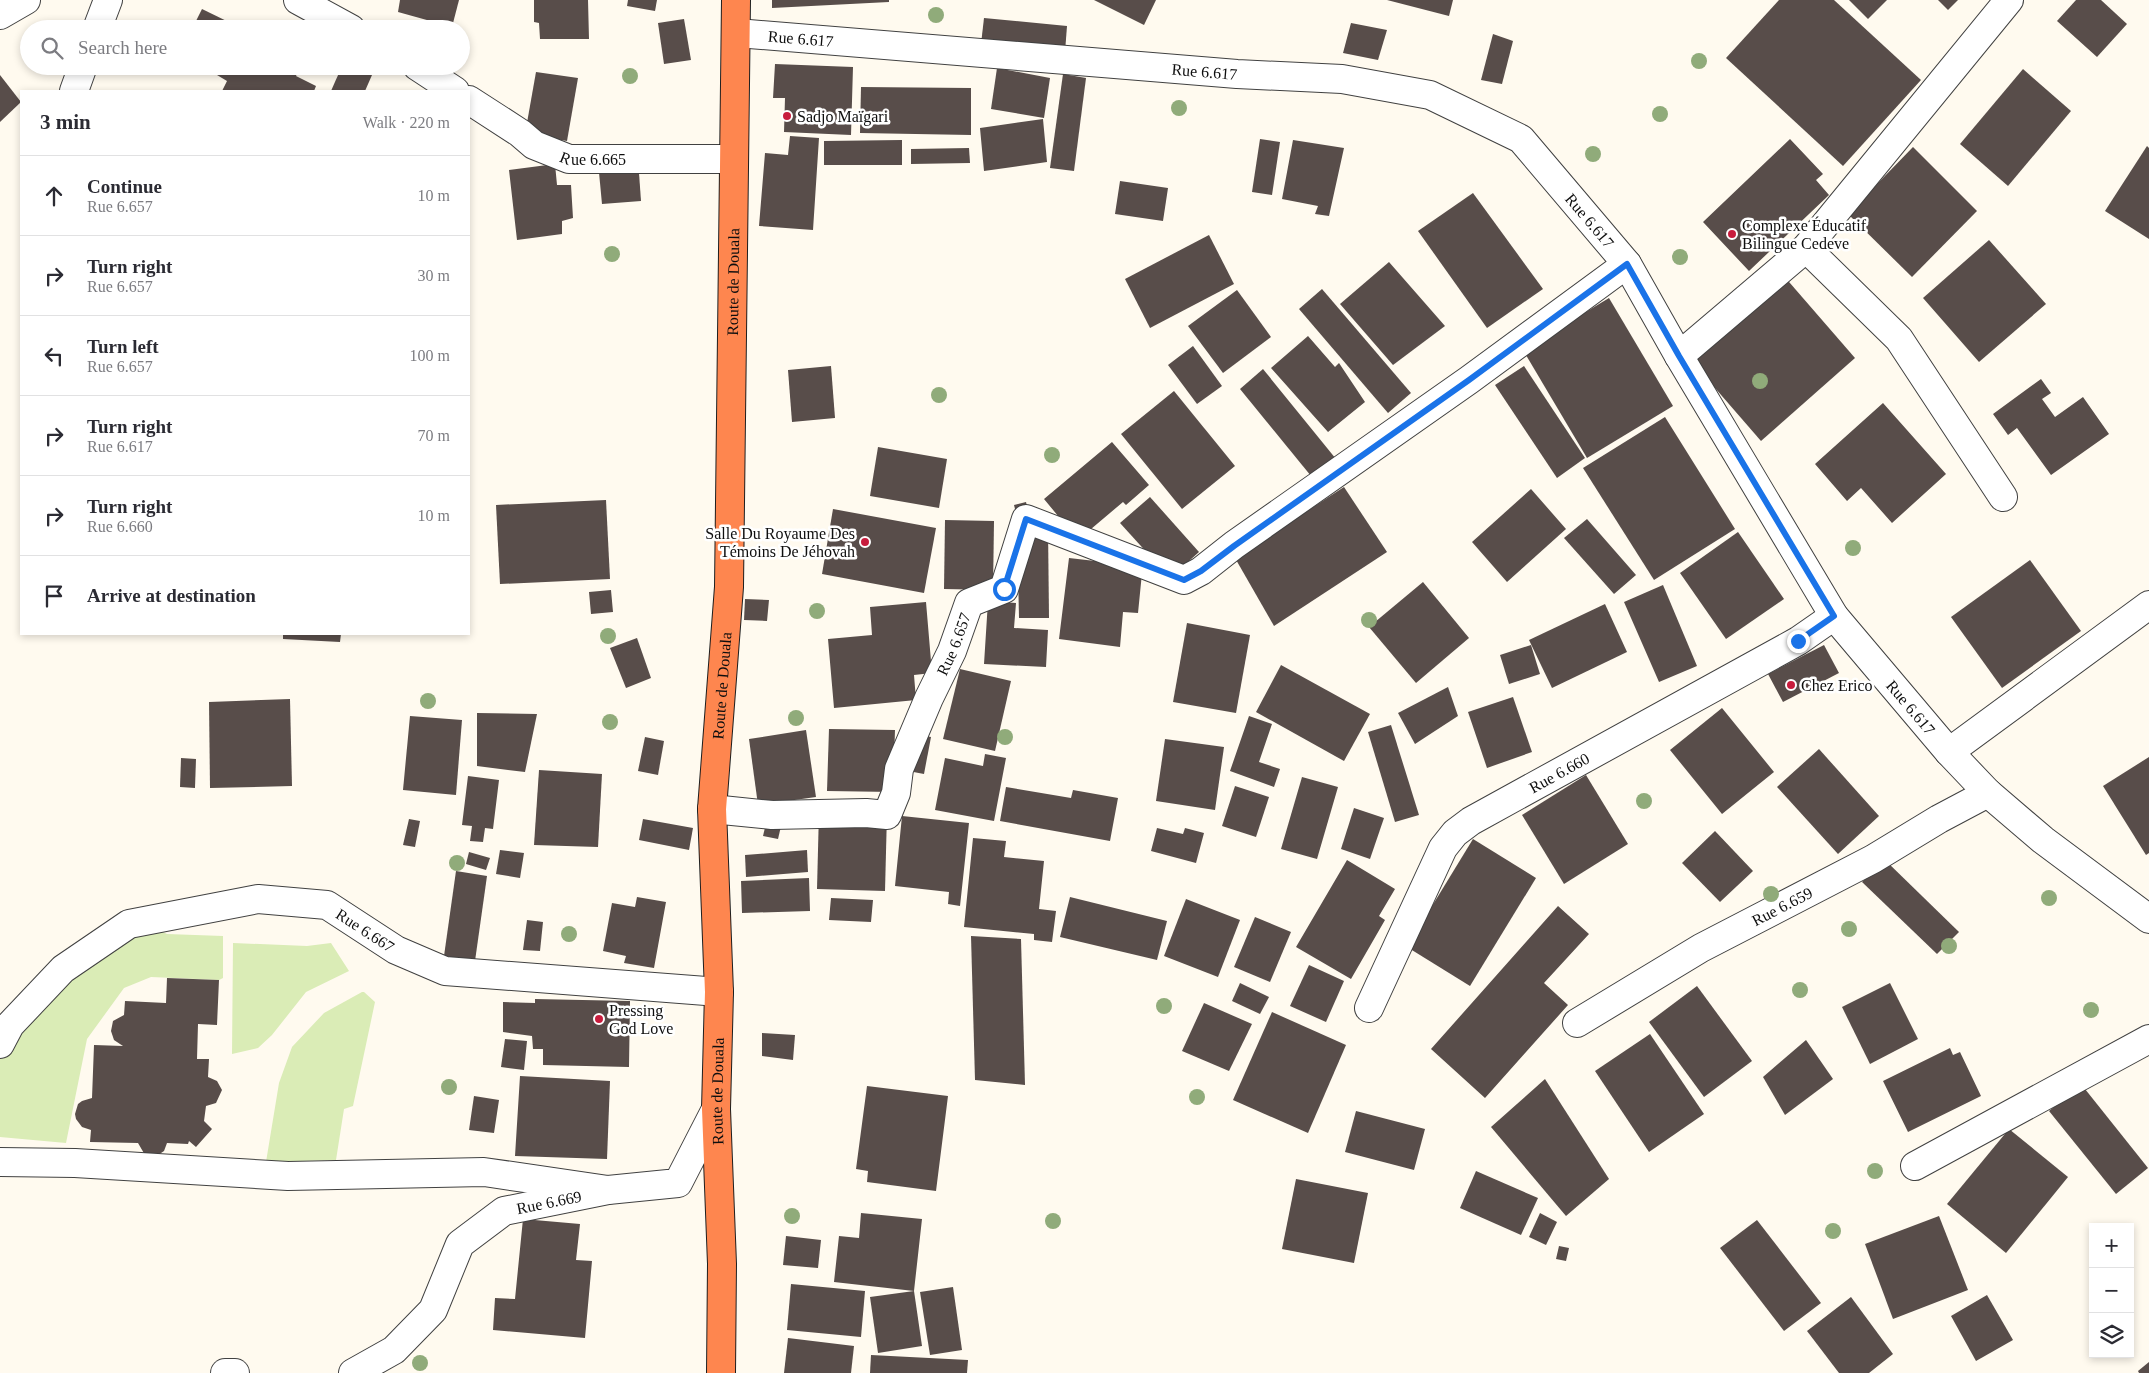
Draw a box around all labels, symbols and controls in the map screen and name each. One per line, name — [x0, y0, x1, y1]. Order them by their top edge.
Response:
search box — [20, 20, 470, 75]
street label: Rue 6.617 — [767, 27, 834, 49]
icon: search — [38, 34, 66, 62]
text: Search here — [78, 37, 167, 58]
street label: Rue 6.617 — [1171, 60, 1238, 82]
place label: Sadjo Maïgari — [797, 108, 889, 126]
text: 3 min — [40, 110, 91, 134]
marker: Sadjo Maïgari — [781, 110, 793, 122]
text: Walk · 220 m — [363, 114, 450, 131]
street label: Rue 6.665 — [558, 148, 626, 168]
text: Continue — [87, 176, 162, 197]
icon: ahead — [40, 182, 68, 210]
text: 10 m — [418, 187, 450, 204]
street label: Rue 6.617 — [1562, 190, 1618, 251]
text: Rue 6.657 — [87, 198, 153, 215]
place label: Complexe Éducatif Bilingue Cedeve — [1742, 216, 1867, 253]
street label: Route de Douala — [723, 228, 742, 336]
marker: Complexe Éducatif Bilingue Cedeve — [1726, 228, 1738, 240]
text: Turn right — [87, 256, 172, 277]
icon: right — [40, 262, 68, 290]
text: 30 m — [418, 267, 450, 284]
text: Rue 6.657 — [87, 278, 153, 295]
text: Turn left — [87, 336, 159, 357]
icon: left — [40, 342, 68, 370]
text: 100 m — [410, 347, 450, 364]
text: Rue 6.657 — [87, 358, 153, 375]
text: Turn right — [87, 416, 172, 437]
icon: right — [40, 422, 68, 450]
text: 70 m — [418, 427, 450, 444]
text: Rue 6.617 — [87, 438, 153, 455]
text: Turn right — [87, 496, 172, 517]
icon: right — [40, 502, 68, 530]
text: 10 m — [418, 507, 450, 524]
text: Rue 6.660 — [87, 518, 153, 535]
place label: Salle Du Royaume Des Témoins De Jéhovah — [705, 525, 855, 560]
marker: Salle Du Royaume Des Témoins De Jéhovah — [859, 536, 871, 548]
route start — [993, 578, 1016, 601]
icon: arrive — [40, 582, 68, 610]
text: Arrive at destination — [87, 585, 256, 606]
street label: Rue 6.657 — [933, 610, 973, 678]
route end — [1787, 630, 1810, 653]
street label: Route de Douala — [709, 631, 734, 740]
place label: Chez Erico — [1801, 677, 1873, 694]
street label: Rue 6.617 — [1883, 677, 1939, 738]
marker: Chez Erico — [1785, 679, 1797, 691]
street label: Rue 6.660 — [1526, 749, 1592, 796]
street label: Rue 6.659 — [1749, 883, 1815, 929]
street label: Rue 6.667 — [333, 905, 398, 955]
place label: Pressing God Love — [609, 1002, 673, 1037]
marker: Pressing God Love — [593, 1013, 605, 1025]
street label: Route de Douala — [707, 1037, 726, 1145]
street label: Rue 6.669 — [515, 1187, 583, 1217]
map controls — [2089, 1223, 2134, 1358]
button: + — [2089, 1223, 2134, 1268]
button: − — [2089, 1268, 2134, 1313]
button: layers — [2089, 1313, 2134, 1358]

